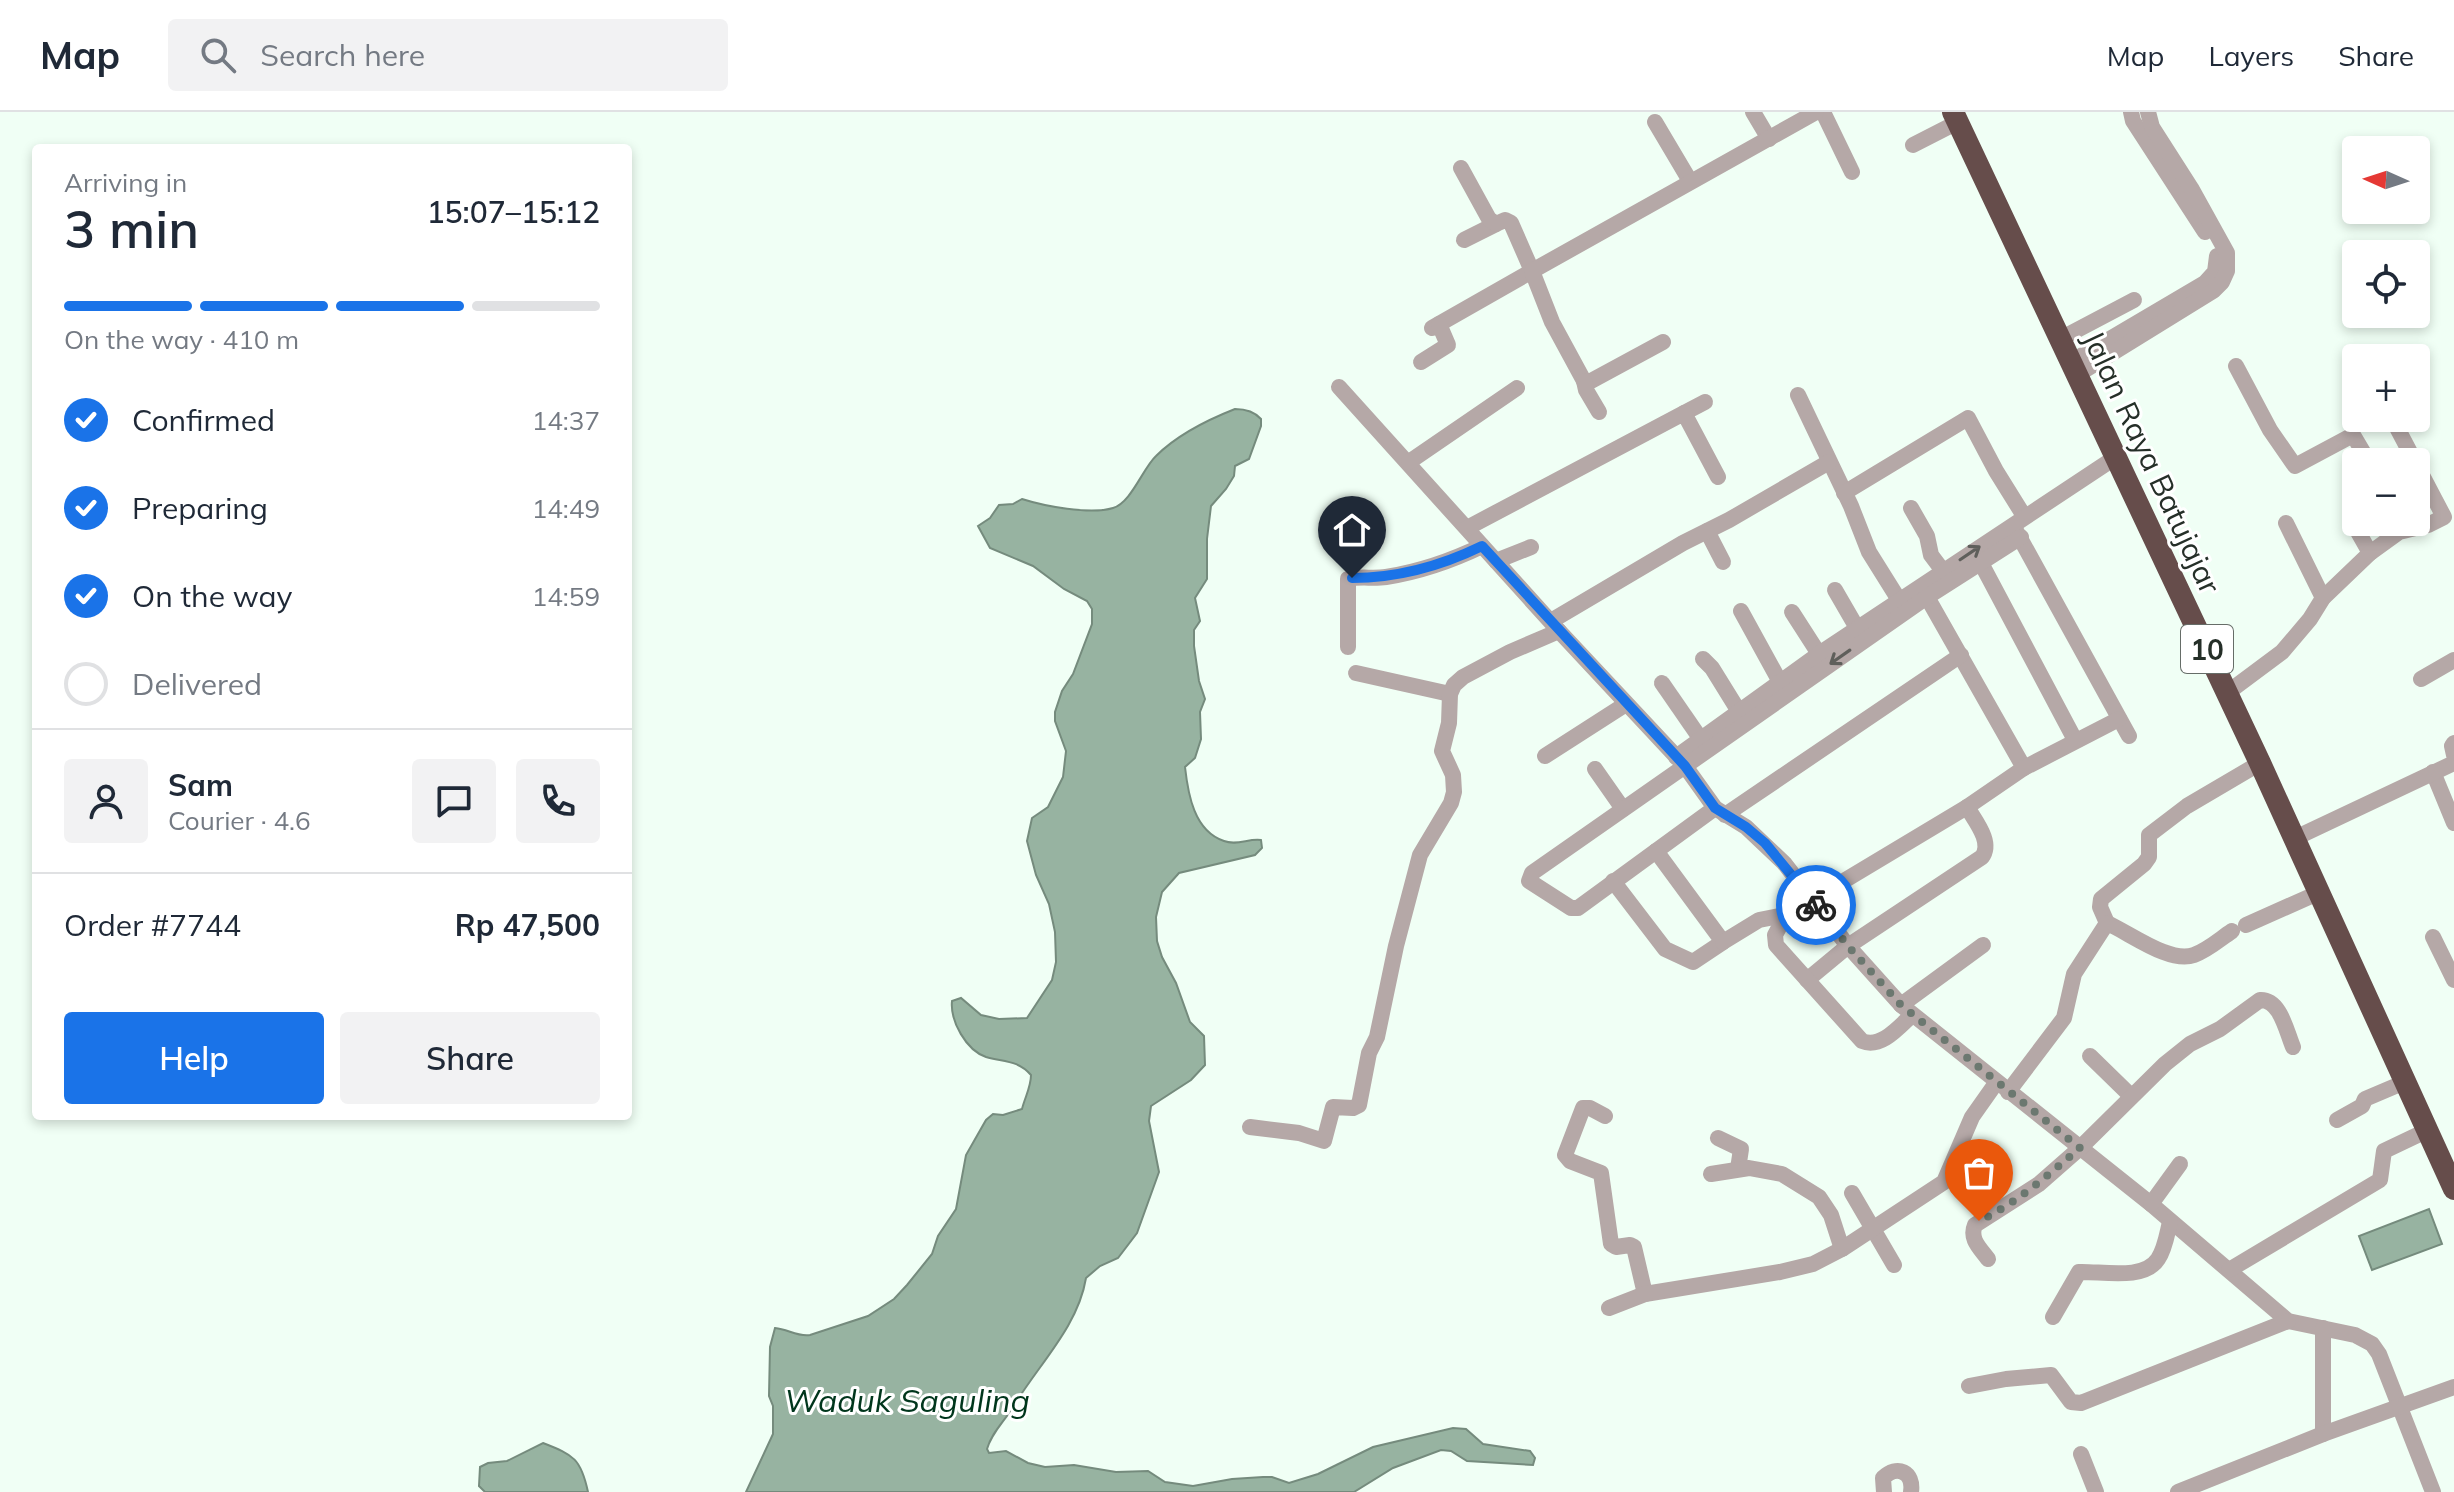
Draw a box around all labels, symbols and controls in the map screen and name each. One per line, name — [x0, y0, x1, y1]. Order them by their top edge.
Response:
search box — [168, 19, 728, 91]
text: Map — [40, 31, 120, 79]
icon: search — [196, 33, 240, 77]
text: Search here — [260, 36, 425, 74]
text: Map — [2107, 38, 2164, 73]
text: Layers — [2208, 38, 2294, 73]
text: Share — [2338, 38, 2414, 73]
north arrow — [2342, 136, 2430, 224]
map controls — [2342, 136, 2430, 536]
text: Arriving in — [64, 166, 187, 199]
text: 15:07–15:12 — [427, 193, 600, 231]
text: 3 min — [64, 196, 199, 261]
button: locate — [2342, 240, 2430, 328]
text: On the way · 410 m — [64, 323, 299, 356]
street label: Jalan Raya Batujajar — [2074, 324, 2230, 600]
button: + — [2342, 344, 2430, 432]
icon: check — [64, 398, 108, 442]
text: Confirmed — [132, 401, 275, 439]
text: 14:37 — [532, 404, 600, 437]
button: − — [2342, 448, 2430, 536]
icon: check — [64, 486, 108, 530]
text: Preparing — [132, 489, 268, 527]
text: 14:49 — [532, 492, 600, 525]
pin — [1318, 496, 1386, 578]
icon: home — [1330, 508, 1374, 552]
one-way arrow — [1958, 545, 1980, 561]
icon: check — [64, 574, 108, 618]
text: On the way — [132, 577, 292, 615]
text: 14:59 — [532, 580, 600, 613]
road number: 10 — [2181, 625, 2233, 673]
one-way arrow — [1829, 649, 1851, 665]
text: Delivered — [132, 665, 262, 703]
button: person — [64, 759, 148, 843]
button: chat — [412, 759, 496, 843]
button: phone — [516, 759, 600, 843]
text: Sam — [168, 766, 233, 804]
text: Courier · 4.6 — [168, 804, 311, 837]
courier — [1776, 865, 1856, 945]
icon: bike — [1794, 883, 1838, 927]
text: Order #7744 — [64, 906, 241, 944]
text: Rp 47,500 — [455, 906, 600, 944]
button: Help — [64, 1012, 324, 1104]
button: Share — [340, 1012, 600, 1104]
pin — [1945, 1139, 2013, 1221]
icon: bag — [1957, 1151, 2001, 1195]
water label: Waduk Saguling — [784, 1380, 1030, 1420]

